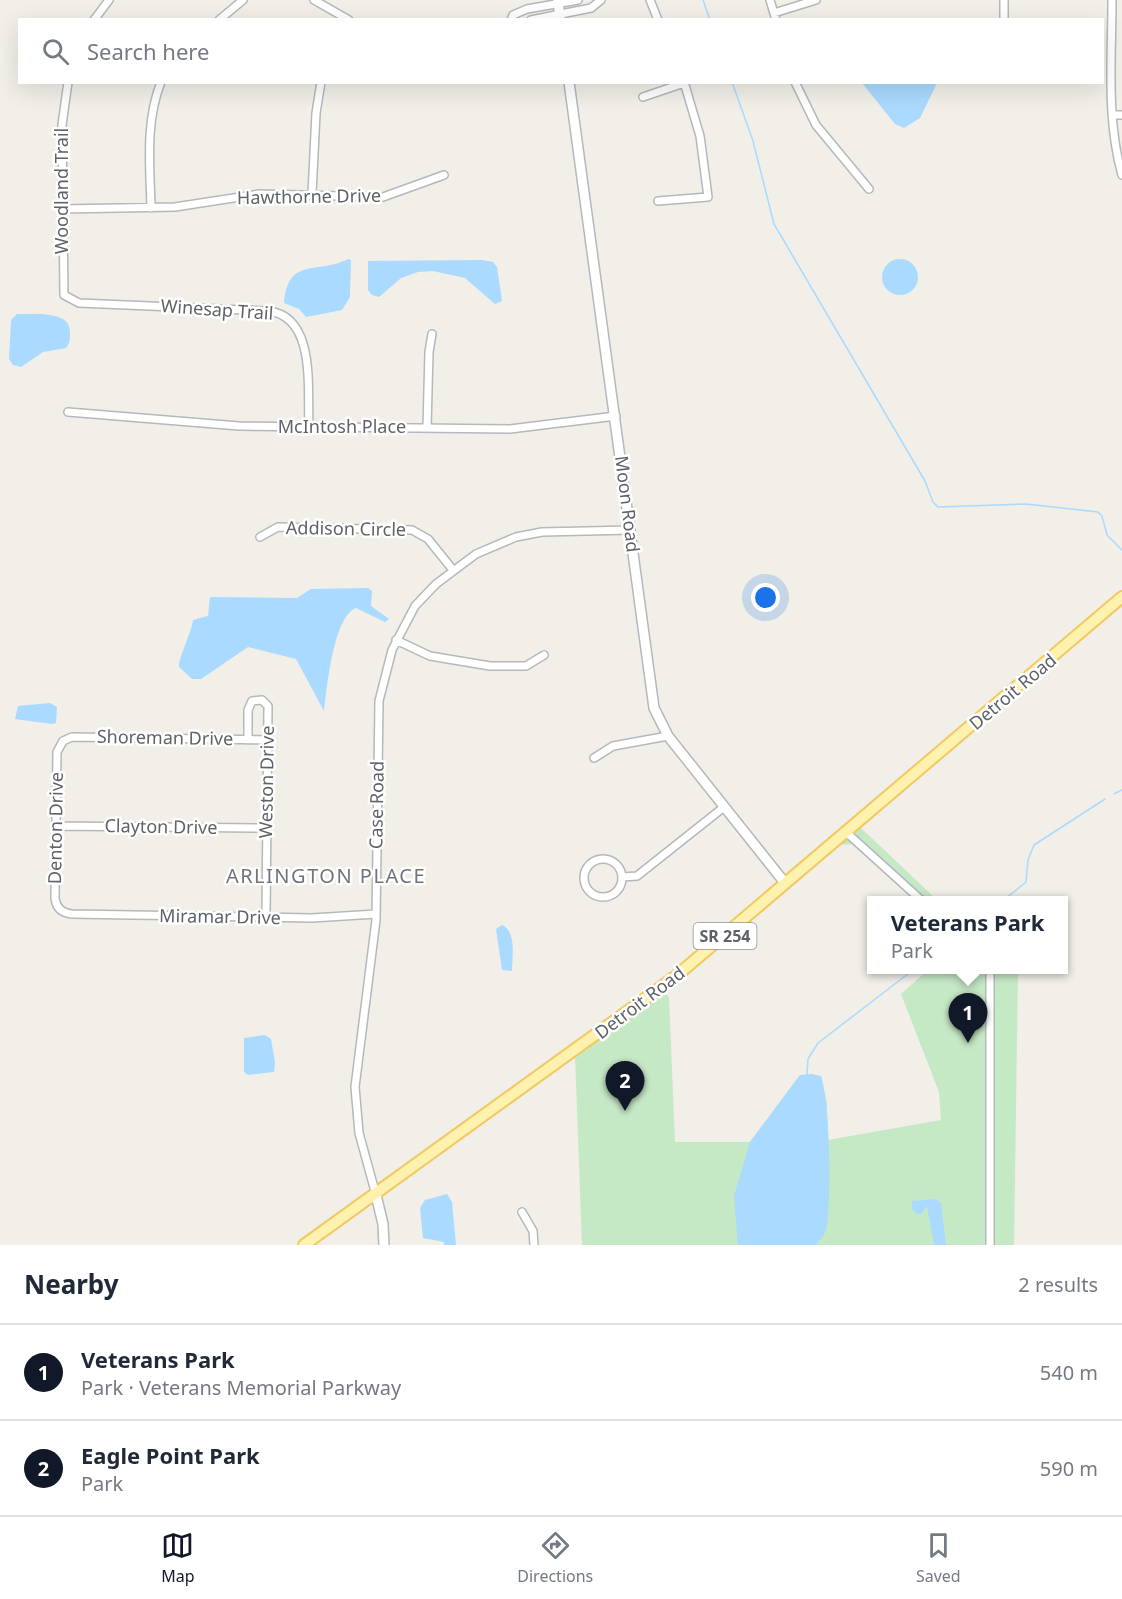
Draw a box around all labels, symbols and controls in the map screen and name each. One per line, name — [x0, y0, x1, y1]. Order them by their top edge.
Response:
search box — [18, 18, 1104, 84]
icon: search — [39, 35, 72, 68]
text: Search here — [87, 36, 209, 66]
street label: Woodland Trail — [49, 128, 73, 254]
street label: Hawthorne Drive — [237, 183, 381, 209]
street label: Winesap Trail — [160, 293, 274, 325]
street label: McIntosh Place — [278, 414, 406, 438]
street label: Moon Road — [610, 454, 646, 554]
street label: Addison Circle — [286, 515, 406, 541]
your location — [751, 583, 780, 612]
street label: Detroit Road — [964, 648, 1061, 735]
street label: Shoreman Drive — [97, 724, 233, 750]
street label: Weston Drive — [253, 725, 279, 839]
street label: Case Road — [363, 761, 389, 849]
street label: Denton Drive — [42, 772, 68, 884]
street label: Clayton Drive — [104, 813, 218, 839]
district label: ARLINGTON PLACE — [226, 862, 426, 889]
popup — [867, 896, 1068, 974]
street label: Miramar Drive — [159, 903, 281, 929]
text: Veterans Park — [891, 907, 1044, 937]
road number: SR 254 — [694, 923, 756, 949]
text: Park — [891, 937, 933, 964]
street label: Detroit Road — [590, 960, 689, 1044]
pin: 1 — [948, 994, 988, 1043]
pin: 2 — [606, 1062, 644, 1111]
text: Nearby — [24, 1266, 119, 1302]
text: 2 results — [1018, 1271, 1098, 1298]
text: Veterans Park — [81, 1344, 235, 1374]
text: 1 — [38, 1359, 49, 1386]
text: 540 m — [1040, 1359, 1098, 1386]
text: Park · Veterans Memorial Parkway — [81, 1374, 401, 1401]
text: Eagle Point Park — [81, 1440, 260, 1470]
text: 2 — [38, 1455, 49, 1482]
text: 590 m — [1040, 1455, 1098, 1482]
text: Park — [81, 1470, 123, 1497]
tab: Map — [161, 1529, 195, 1587]
tab: Directions — [517, 1529, 593, 1587]
tab: Saved — [916, 1529, 961, 1587]

